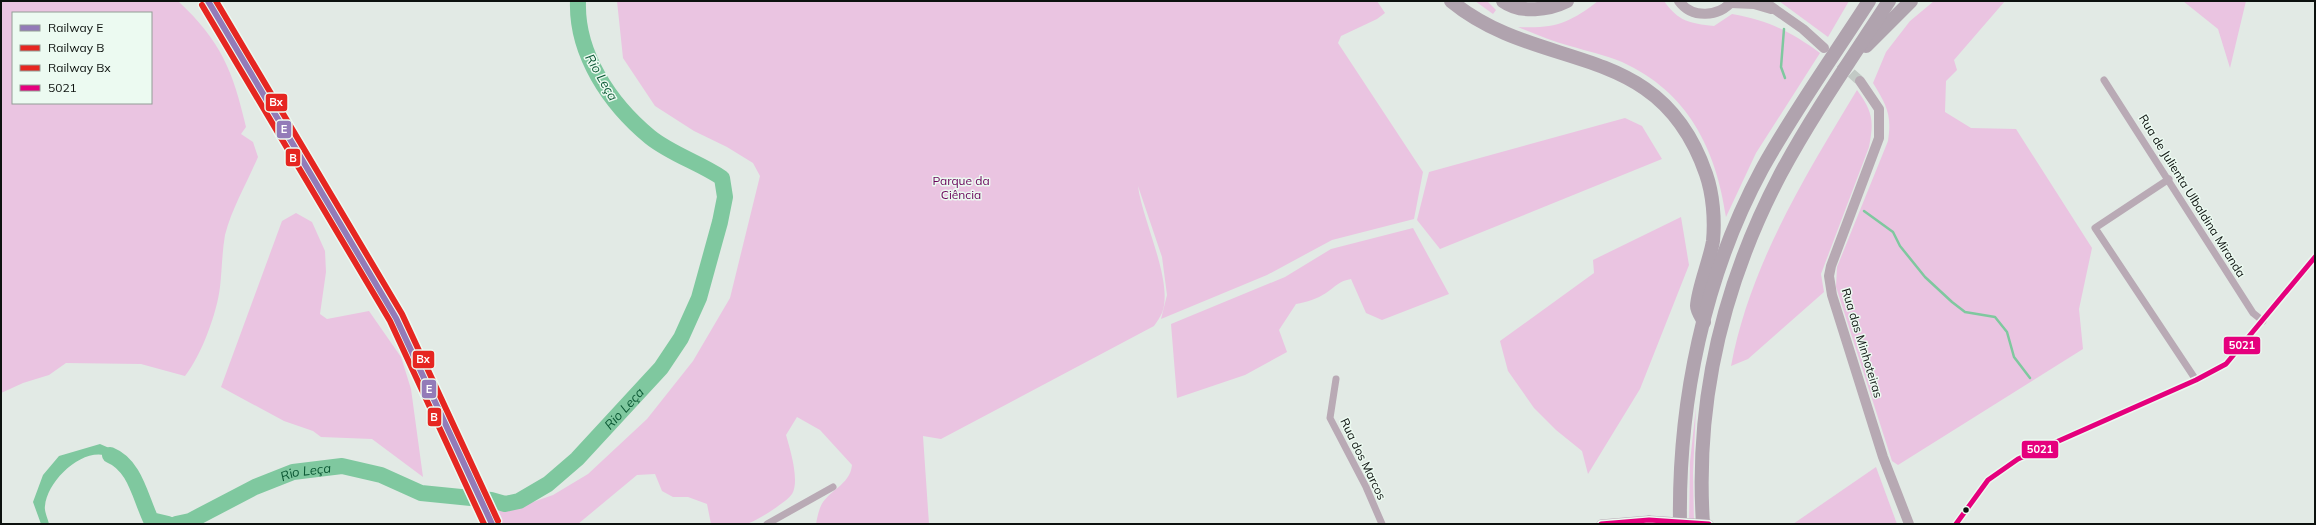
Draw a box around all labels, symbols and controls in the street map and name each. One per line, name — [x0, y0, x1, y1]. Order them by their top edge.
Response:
legend — [12, 12, 152, 104]
text: Railway E — [48, 20, 103, 35]
text: Railway B — [48, 40, 104, 55]
water label: Rio Leça — [582, 51, 622, 103]
text: Railway Bx — [48, 60, 111, 75]
text: 5021 — [48, 80, 77, 95]
line badge: Bx — [265, 93, 288, 112]
text: Bx — [269, 95, 284, 109]
street label: Rua de Julienta Ulbaldina Miranda — [2136, 111, 2249, 280]
line badge: E — [276, 120, 292, 139]
text: E — [281, 122, 288, 136]
line badge: B — [285, 148, 301, 167]
text: B — [289, 151, 297, 165]
park label: Parque da Ciência — [932, 173, 990, 202]
street label: Rua das Minhoteiras — [1839, 286, 1886, 400]
line badge: 5021 — [2223, 336, 2261, 355]
text: 5021 — [2229, 338, 2256, 352]
line badge: Bx — [412, 350, 435, 369]
text: Bx — [416, 352, 431, 366]
line badge: E — [421, 379, 437, 399]
text: E — [426, 382, 433, 396]
water label: Rio Leça — [601, 384, 647, 432]
line badge: B — [427, 407, 442, 427]
text: B — [430, 410, 438, 424]
street label: Rua dos Marcos — [1337, 415, 1390, 502]
line badge: 5021 — [2021, 440, 2059, 459]
text: 5021 — [2027, 442, 2054, 456]
water label: Rio Leça — [278, 459, 332, 484]
unlabelled marker — [1961, 505, 1971, 515]

